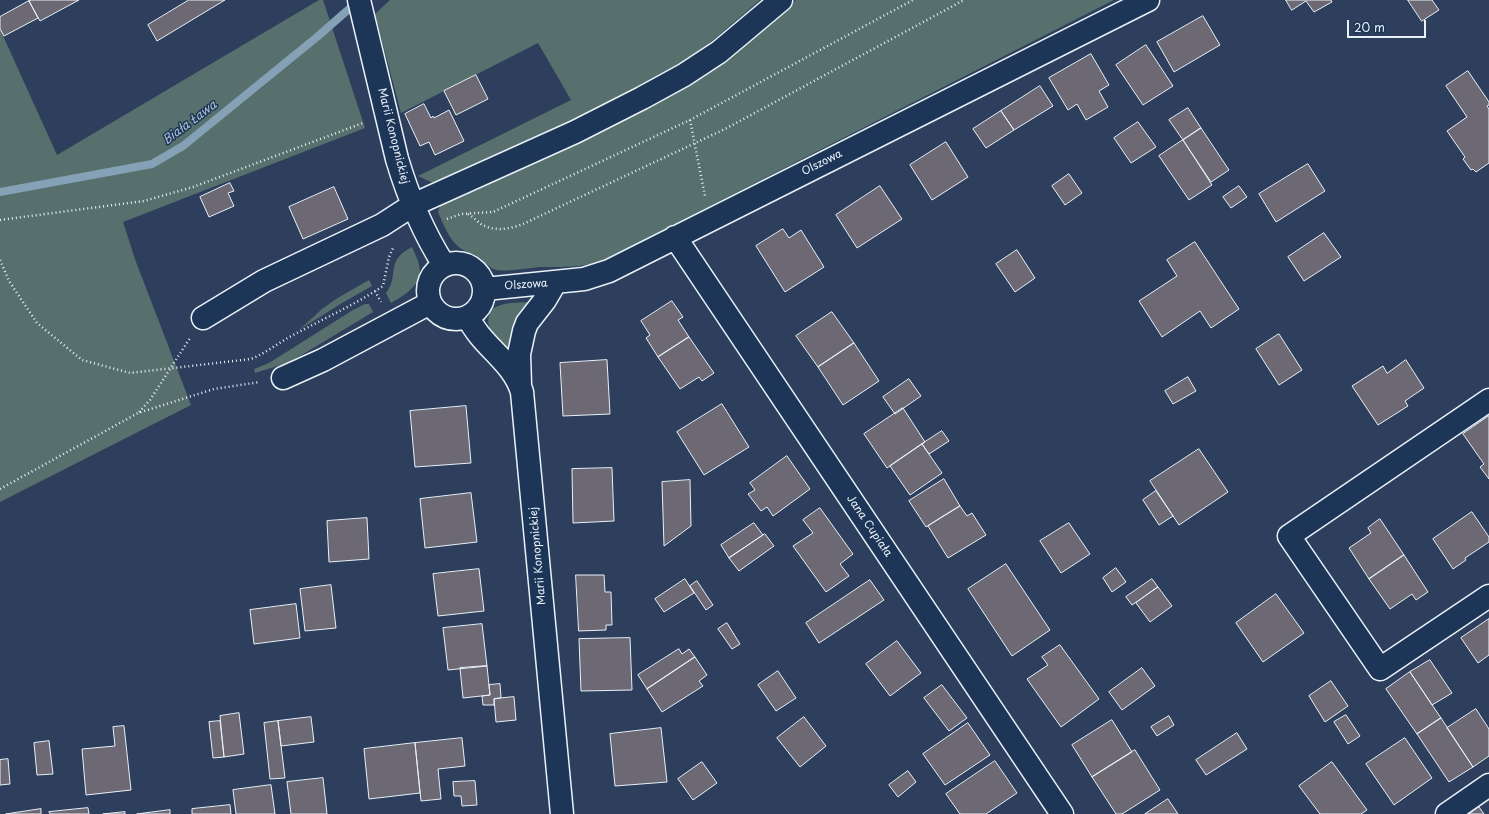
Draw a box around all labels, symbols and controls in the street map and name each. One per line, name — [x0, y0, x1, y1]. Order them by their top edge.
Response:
scale bar — [1349, 12, 1428, 38]
text: 20 m — [1354, 18, 1385, 36]
street label: Marii Konopnickiej — [375, 87, 411, 185]
water label: Biała Ława — [160, 98, 220, 148]
street label: Olszowa — [800, 147, 844, 179]
street label: Olszowa — [504, 277, 548, 293]
street label: Jana Cupiała — [843, 493, 895, 559]
street label: Marii Konopnickiej — [527, 506, 549, 606]

